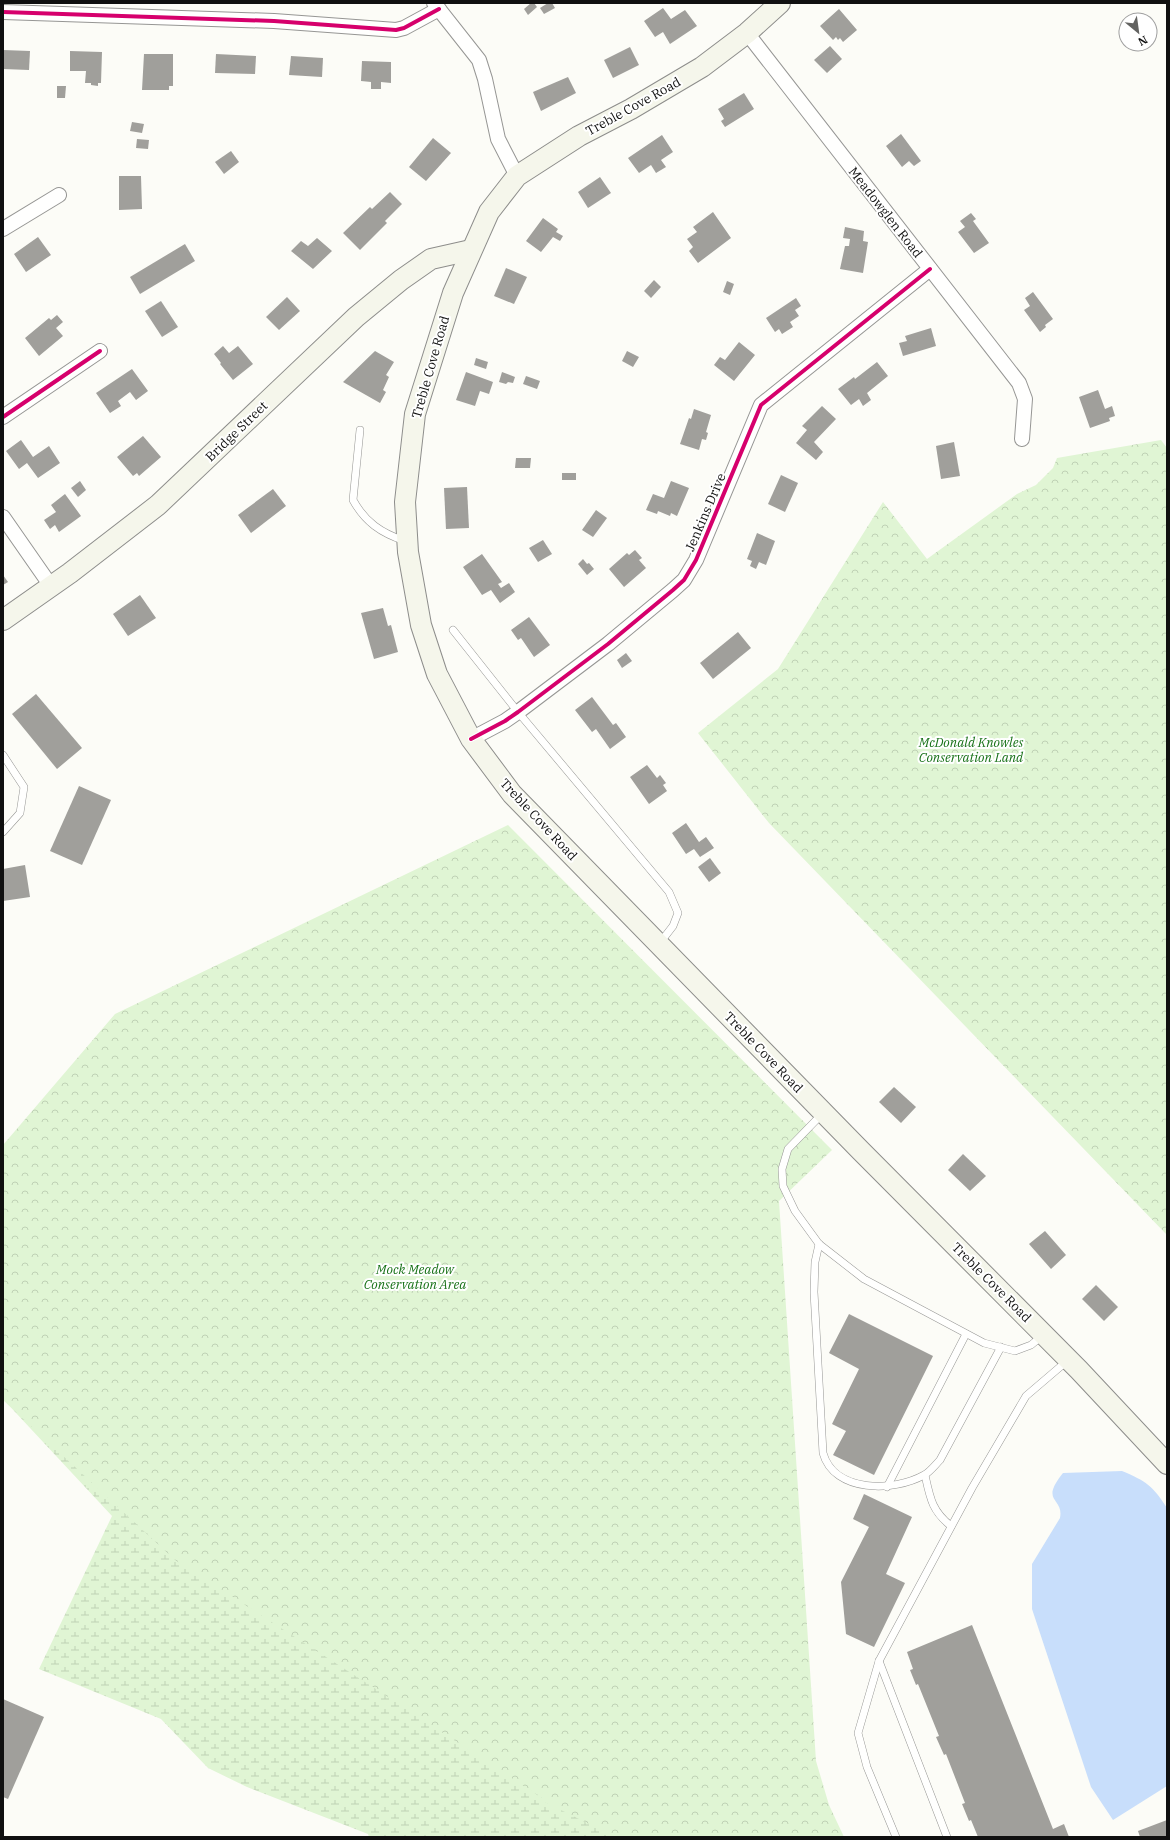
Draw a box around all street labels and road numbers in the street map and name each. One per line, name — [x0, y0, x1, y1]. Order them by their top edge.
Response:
street label: Treble Cove Road — [583, 73, 684, 140]
street label: Meadowglen Road — [845, 163, 926, 261]
street label: Treble Cove Road — [408, 314, 453, 420]
street label: Bridge Street — [202, 397, 271, 465]
street label: Jenkins Drive — [681, 471, 730, 554]
street label: Treble Cove Road — [496, 775, 581, 864]
street label: Treble Cove Road — [721, 1008, 807, 1096]
street label: Treble Cove Road — [948, 1239, 1035, 1326]

